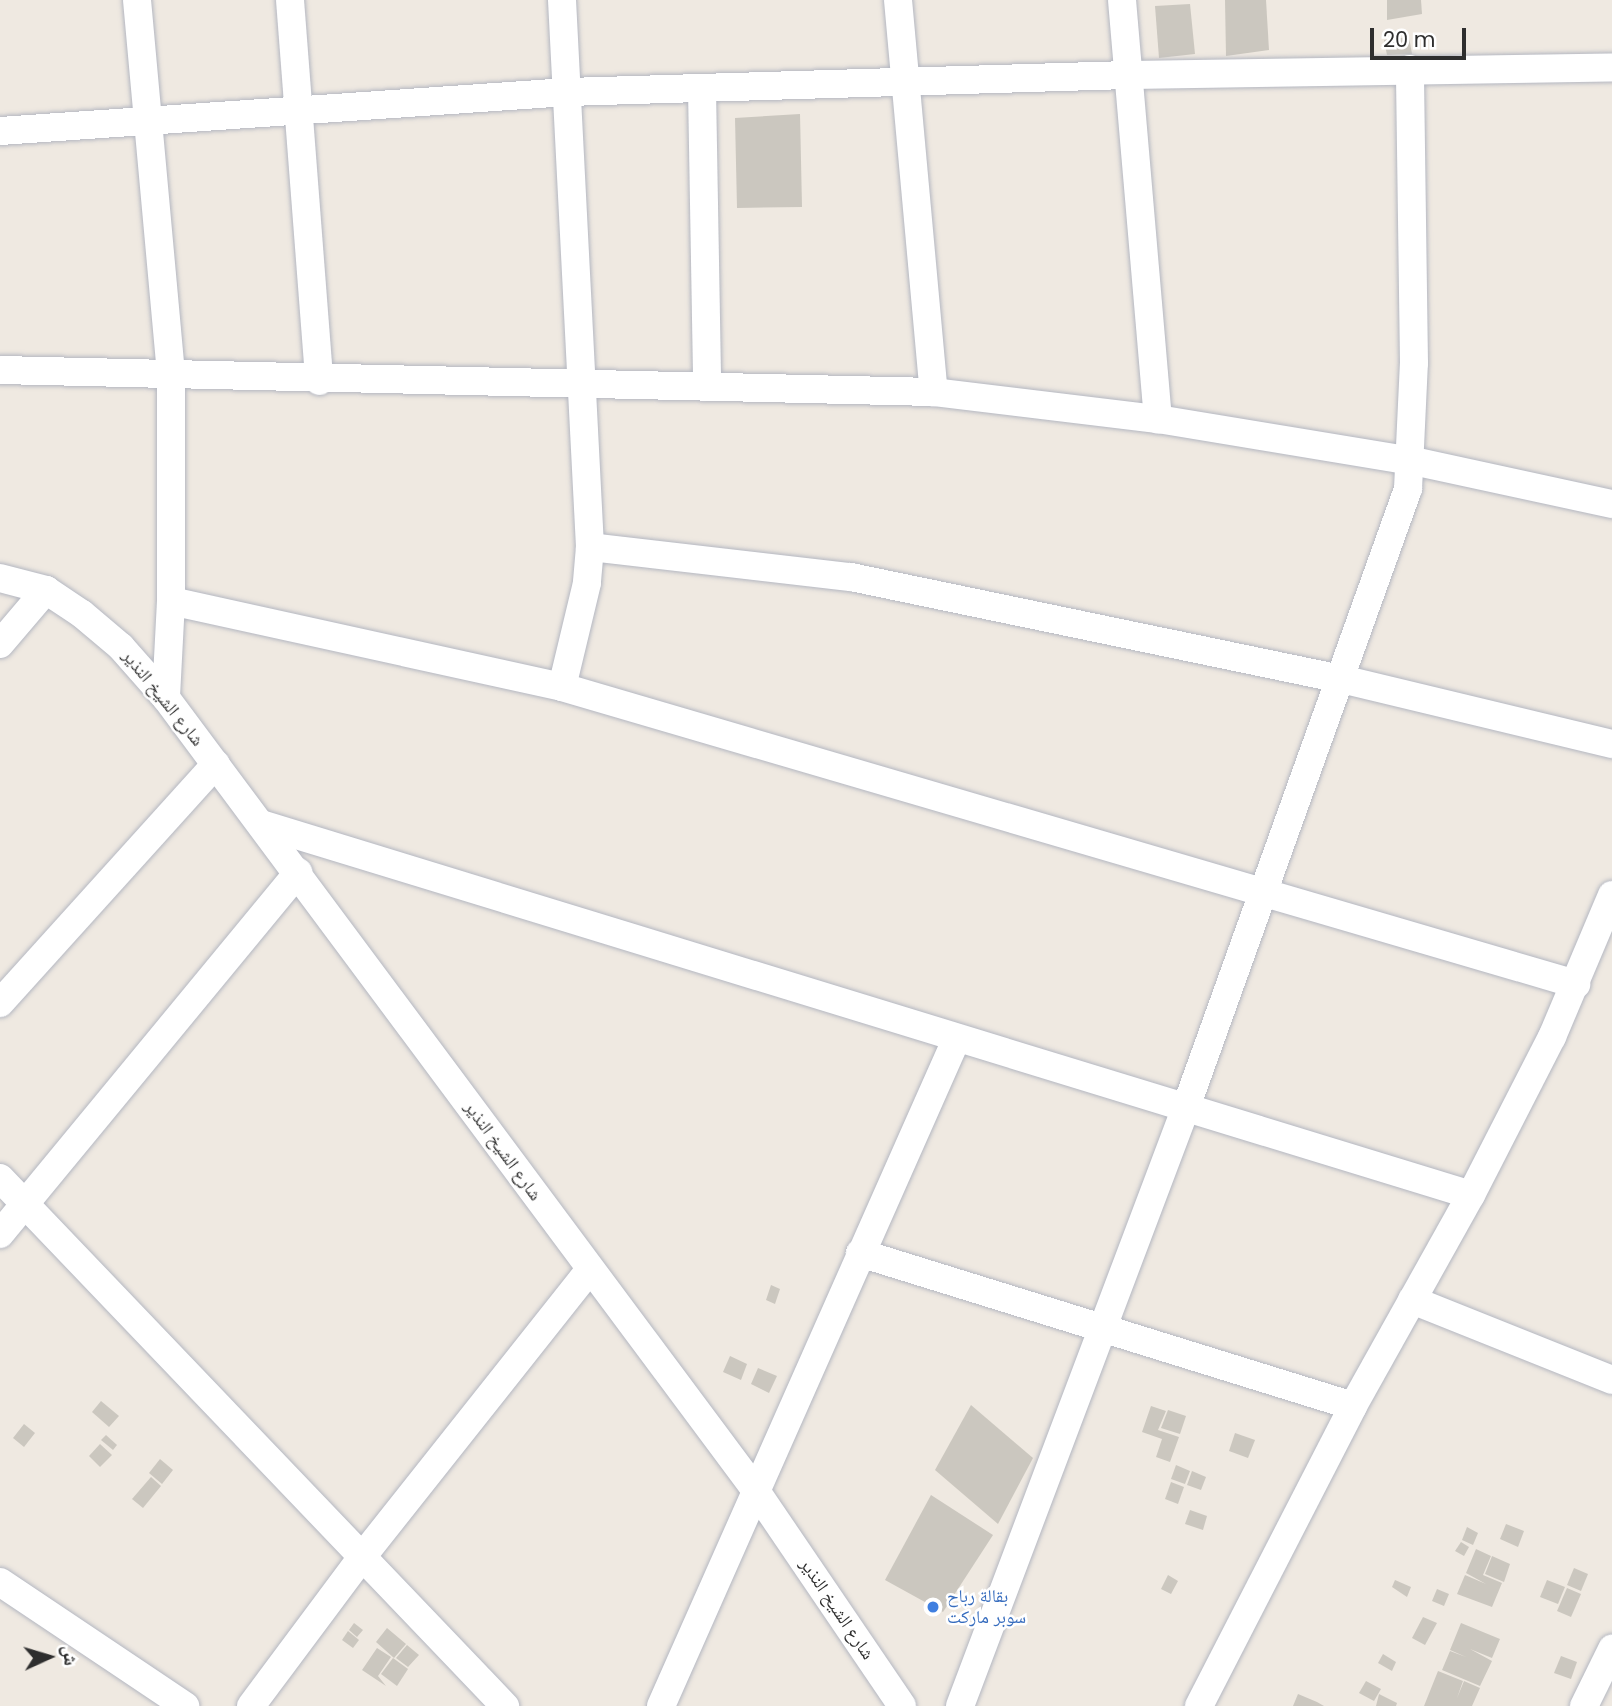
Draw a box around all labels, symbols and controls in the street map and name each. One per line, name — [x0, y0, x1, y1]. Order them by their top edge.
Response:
scale bar — [1374, 14, 1470, 58]
text: 20 m — [1383, 25, 1436, 54]
street label: شارع الشيخ النذير — [118, 645, 208, 751]
street label: شارع الشيخ النذير — [460, 1097, 546, 1205]
street label: شارع الشيخ النذير — [795, 1554, 879, 1664]
place label: بقالة رباح سوبر ماركت — [947, 1586, 1026, 1628]
marker: بقالة رباح سوبر ماركت — [925, 1599, 941, 1615]
north arrow — [14, 1622, 84, 1692]
text: ش — [56, 1644, 85, 1666]

